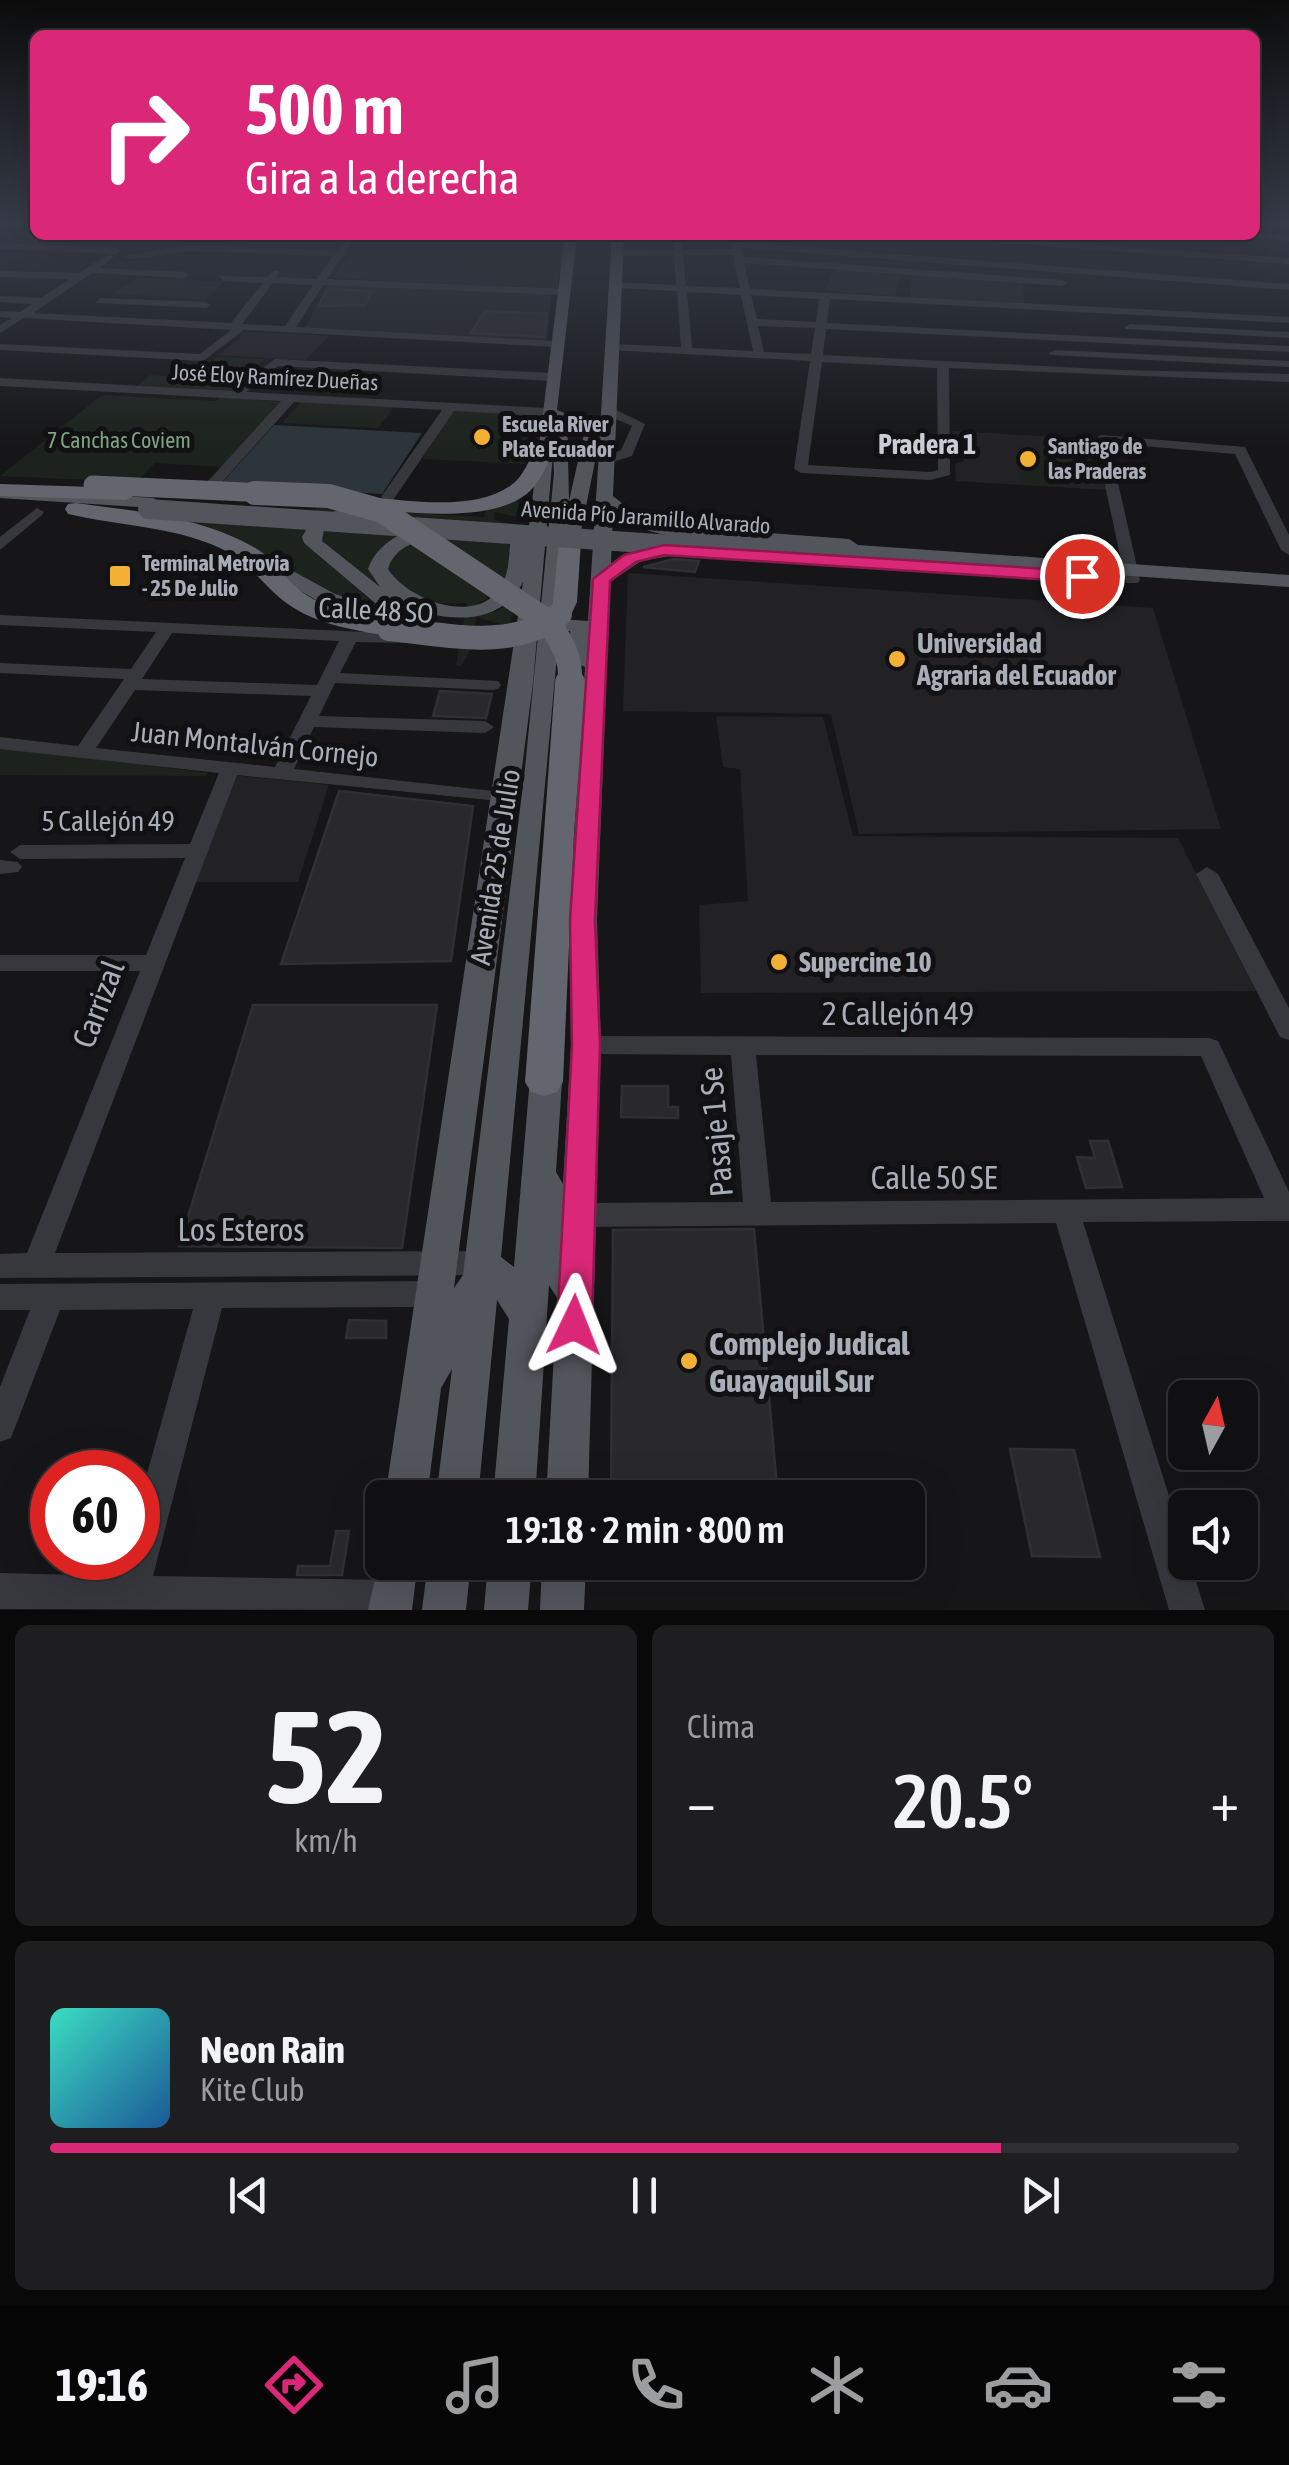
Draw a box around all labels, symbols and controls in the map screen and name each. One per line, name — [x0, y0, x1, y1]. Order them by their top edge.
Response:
text: 500 m — [245, 69, 404, 149]
icon: right — [80, 70, 210, 200]
text: Gira a la derecha — [245, 152, 519, 204]
street label: José Eloy Ramírez Dueñas — [171, 359, 379, 395]
place label: Escuela River Plate Ecuador — [502, 411, 614, 462]
marker: Escuela River Plate Ecuador — [471, 426, 493, 448]
park label: 7 Canchas Coviem — [47, 427, 191, 453]
district label: Pradera 1 — [878, 428, 976, 460]
place label: Santiago de las Praderas — [1048, 433, 1147, 484]
marker: Santiago de las Praderas — [1017, 448, 1039, 470]
street label: Avenida Pío Jaramillo Alvarado — [521, 495, 771, 539]
pin — [1040, 534, 1125, 619]
icon: arrive — [1055, 549, 1110, 604]
place label: Terminal Metrovia - 25 De Julio — [142, 550, 290, 601]
marker: Terminal Metrovia - 25 De Julio — [107, 563, 133, 589]
street label: Calle 48 SO — [318, 591, 434, 629]
place label: Universidad Agraria del Ecuador — [916, 627, 1117, 691]
marker: Universidad Agraria del Ecuador — [886, 648, 908, 670]
street label: Juan Montalván Cornejo — [130, 715, 380, 773]
street label: Avenida 25 de Julio — [464, 767, 526, 967]
street label: 5 Callejón 49 — [41, 805, 175, 837]
place label: Supercine 10 — [799, 946, 932, 978]
marker: Supercine 10 — [768, 951, 790, 973]
street label: Carrizal — [65, 955, 132, 1053]
street label: 2 Callejón 49 — [822, 995, 974, 1032]
street label: Pasaje 1 Se — [692, 1066, 740, 1198]
street label: Calle 50 SE — [871, 1159, 998, 1196]
street label: Los Esteros — [177, 1211, 305, 1248]
position arrow — [522, 1273, 626, 1377]
place label: Complejo Judical Guayaquil Sur — [709, 1325, 910, 1399]
marker: Complejo Judical Guayaquil Sur — [678, 1350, 700, 1372]
north arrow — [1168, 1380, 1258, 1470]
map controls — [1168, 1380, 1258, 1580]
speed limit sign: 60 — [30, 1450, 160, 1580]
button: sound — [1168, 1490, 1258, 1580]
text: 19:18 · 2 min · 800 m — [505, 1508, 785, 1551]
text: 52 — [265, 1682, 387, 1831]
text: Clima — [687, 1708, 755, 1745]
text: 20.5° — [893, 1758, 1033, 1844]
text: − — [687, 1770, 716, 1833]
text: + — [1210, 1770, 1239, 1833]
text: km/h — [294, 1822, 358, 1859]
text: Neon Rain — [200, 2028, 345, 2071]
text: Kite Club — [200, 2071, 304, 2108]
icon: previous — [221, 2168, 276, 2223]
icon: pause — [617, 2168, 672, 2223]
icon: next — [1013, 2168, 1068, 2223]
icon: directions — [259, 2350, 329, 2420]
icon: music — [440, 2350, 510, 2420]
icon: phone — [621, 2350, 691, 2420]
icon: climate — [802, 2350, 872, 2420]
icon: car — [983, 2350, 1053, 2420]
icon: filters — [1164, 2350, 1234, 2420]
text: 19:16 — [55, 2359, 148, 2411]

